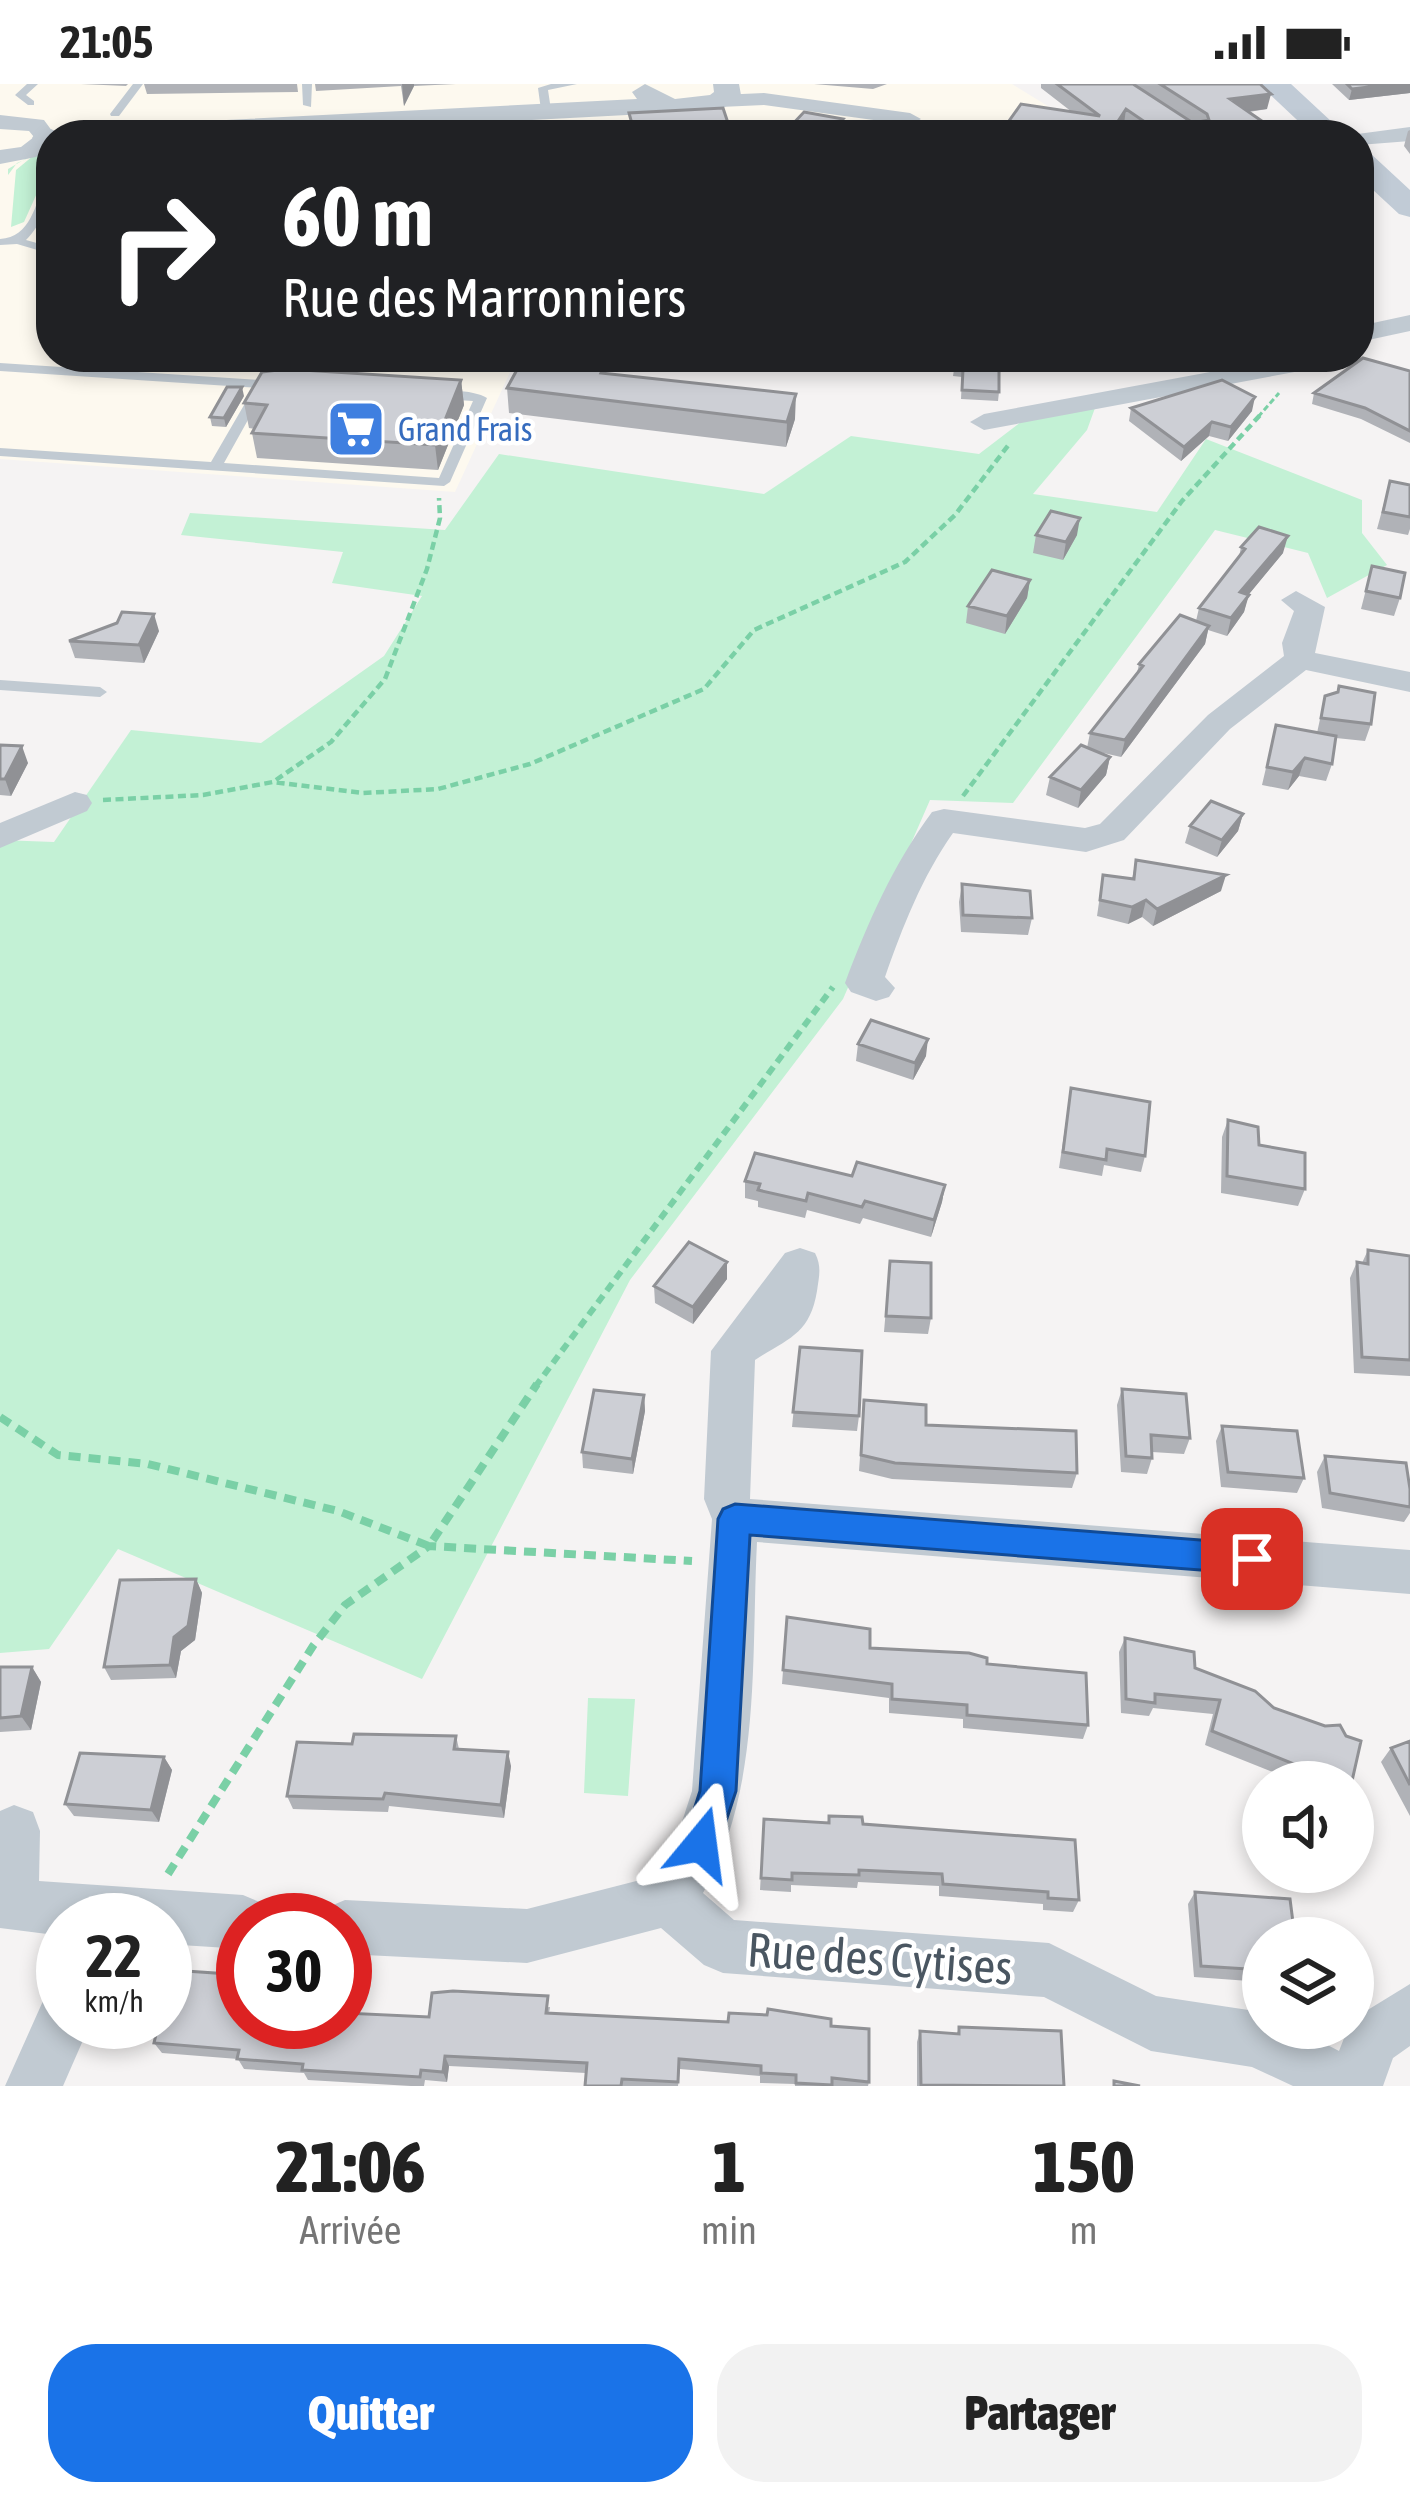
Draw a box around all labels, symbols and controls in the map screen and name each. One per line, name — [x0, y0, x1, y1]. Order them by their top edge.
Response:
text: 21:05 — [60, 16, 154, 68]
icon: right — [84, 168, 240, 324]
text: 60 m — [282, 168, 433, 264]
text: Rue des Marronniers — [282, 267, 686, 328]
supermarket icon: Grand Frais — [325, 398, 387, 460]
place label: Grand Frais — [398, 410, 532, 448]
pin — [1201, 1508, 1303, 1610]
icon: arrive — [1219, 1526, 1285, 1592]
map controls — [1242, 1761, 1374, 2049]
button: sound — [1242, 1761, 1374, 1893]
position arrow — [638, 1781, 764, 1907]
speed limit sign: 30 — [216, 1893, 372, 2049]
button: layers — [1242, 1917, 1374, 2049]
text: 22 — [86, 1921, 142, 1990]
street label: Rue des Cytises — [746, 1921, 1014, 1995]
text: km/h — [84, 1984, 144, 2018]
text: 21:06 — [276, 2125, 425, 2207]
text: 1 — [712, 2125, 746, 2207]
text: 150 — [1033, 2125, 1134, 2207]
text: Arrivée — [300, 2208, 402, 2252]
text: min — [701, 2208, 757, 2252]
text: m — [1069, 2208, 1098, 2252]
button: Quitter — [48, 2344, 693, 2482]
button: Partager — [717, 2344, 1362, 2482]

